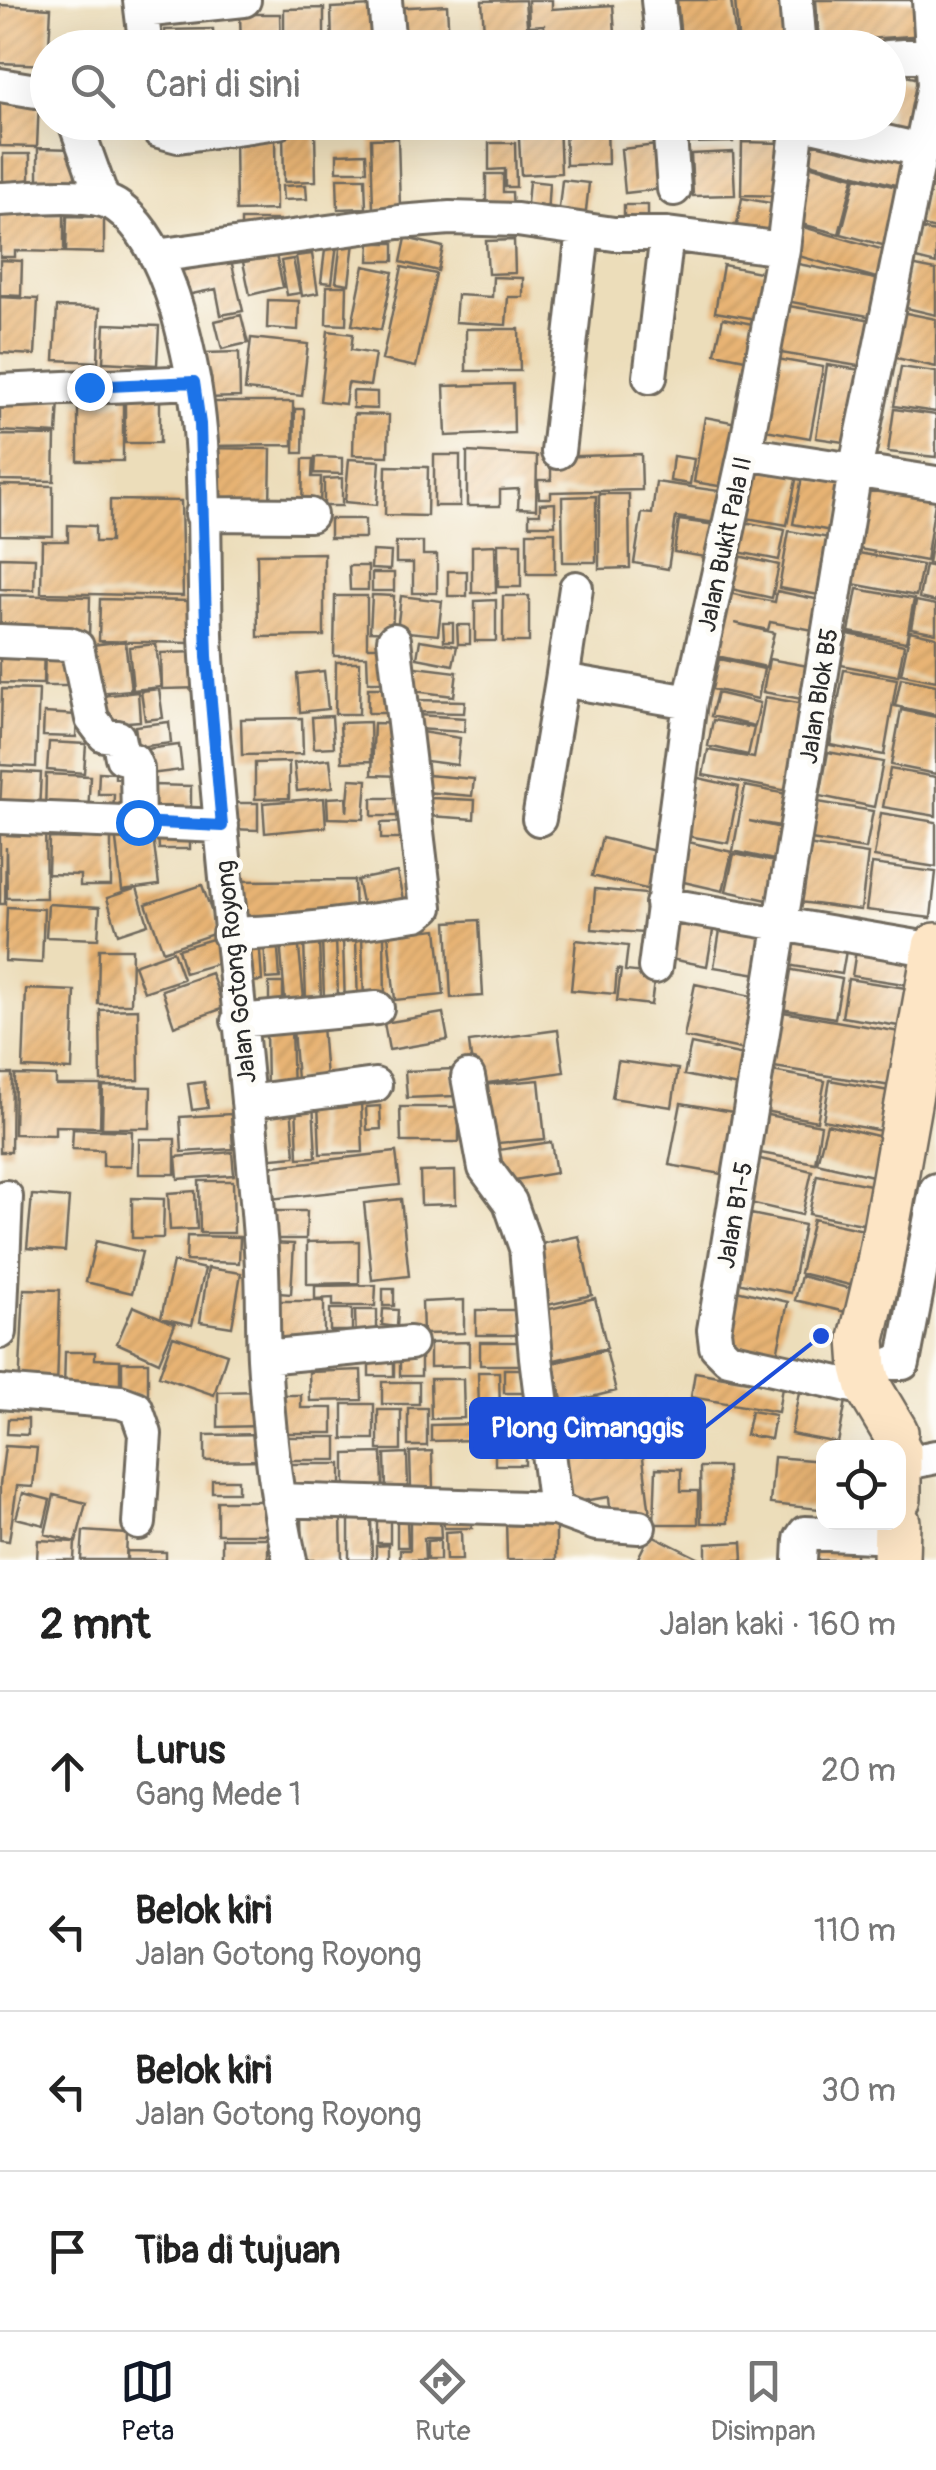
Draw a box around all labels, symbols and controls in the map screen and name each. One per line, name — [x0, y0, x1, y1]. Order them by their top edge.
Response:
search box — [30, 30, 906, 140]
icon: search — [65, 58, 120, 113]
text: Cari di sini — [145, 61, 300, 109]
route end — [67, 365, 113, 411]
street label: Jalan Bukit Pala II — [692, 454, 759, 635]
street label: Jalan Blok B5 — [793, 626, 846, 766]
route start — [116, 800, 162, 846]
street label: Jalan Gotong Royong — [209, 859, 264, 1085]
street label: Jalan B1-5 — [711, 1159, 760, 1271]
callout: Plong Cimanggis — [471, 1399, 704, 1457]
text: Plong Cimanggis — [490, 1411, 684, 1446]
map controls — [816, 1440, 906, 1530]
button: locate — [816, 1440, 906, 1530]
text: 2 mnt — [40, 1599, 150, 1651]
text: Jalan kaki · 160 m — [659, 1605, 896, 1645]
text: Lurus — [135, 1727, 225, 1775]
icon: ahead — [40, 1744, 95, 1799]
text: 20 m — [821, 1751, 896, 1791]
text: Gang Mede 1 — [135, 1775, 301, 1815]
text: Belok kiri — [135, 1887, 272, 1935]
icon: left — [40, 1904, 95, 1959]
text: 110 m — [814, 1911, 896, 1951]
text: Jalan Gotong Royong — [135, 1935, 422, 1975]
text: Belok kiri — [135, 2047, 272, 2095]
icon: left — [40, 2064, 95, 2119]
text: 30 m — [821, 2071, 896, 2111]
text: Jalan Gotong Royong — [135, 2095, 422, 2135]
icon: arrive — [40, 2224, 95, 2279]
text: Tiba di tujuan — [135, 2227, 341, 2275]
tab: Peta — [120, 2354, 175, 2449]
tab: Rute — [415, 2354, 470, 2449]
tab: Disimpan — [710, 2354, 816, 2449]

